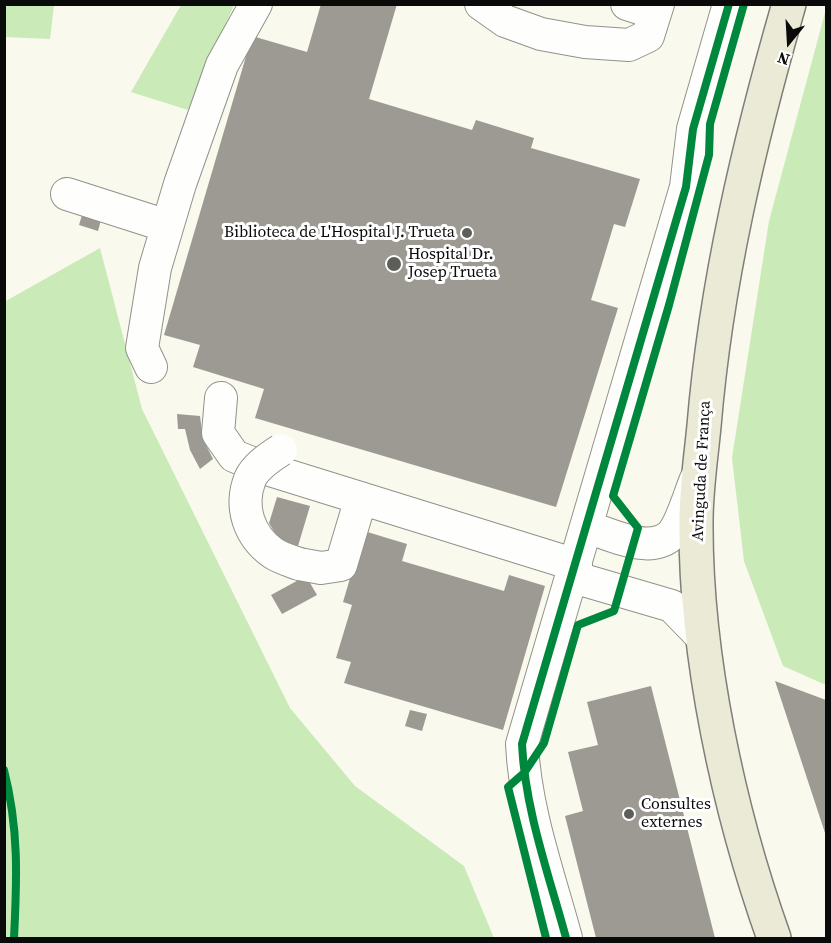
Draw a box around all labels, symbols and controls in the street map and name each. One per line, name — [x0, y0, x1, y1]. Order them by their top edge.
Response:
north arrow — [759, 12, 819, 72]
text: N — [774, 47, 792, 71]
place label: Biblioteca de L'Hospital J. Trueta — [224, 223, 455, 243]
marker: Biblioteca de L'Hospital J. Trueta — [460, 226, 474, 240]
place label: Hospital Dr. Josep Trueta — [408, 245, 497, 283]
marker: Hospital Dr. Josep Trueta — [385, 255, 403, 273]
street label: Avinguda de França — [689, 400, 715, 542]
place label: Consultes externes — [641, 795, 711, 833]
marker: Consultes externes — [622, 807, 636, 821]

